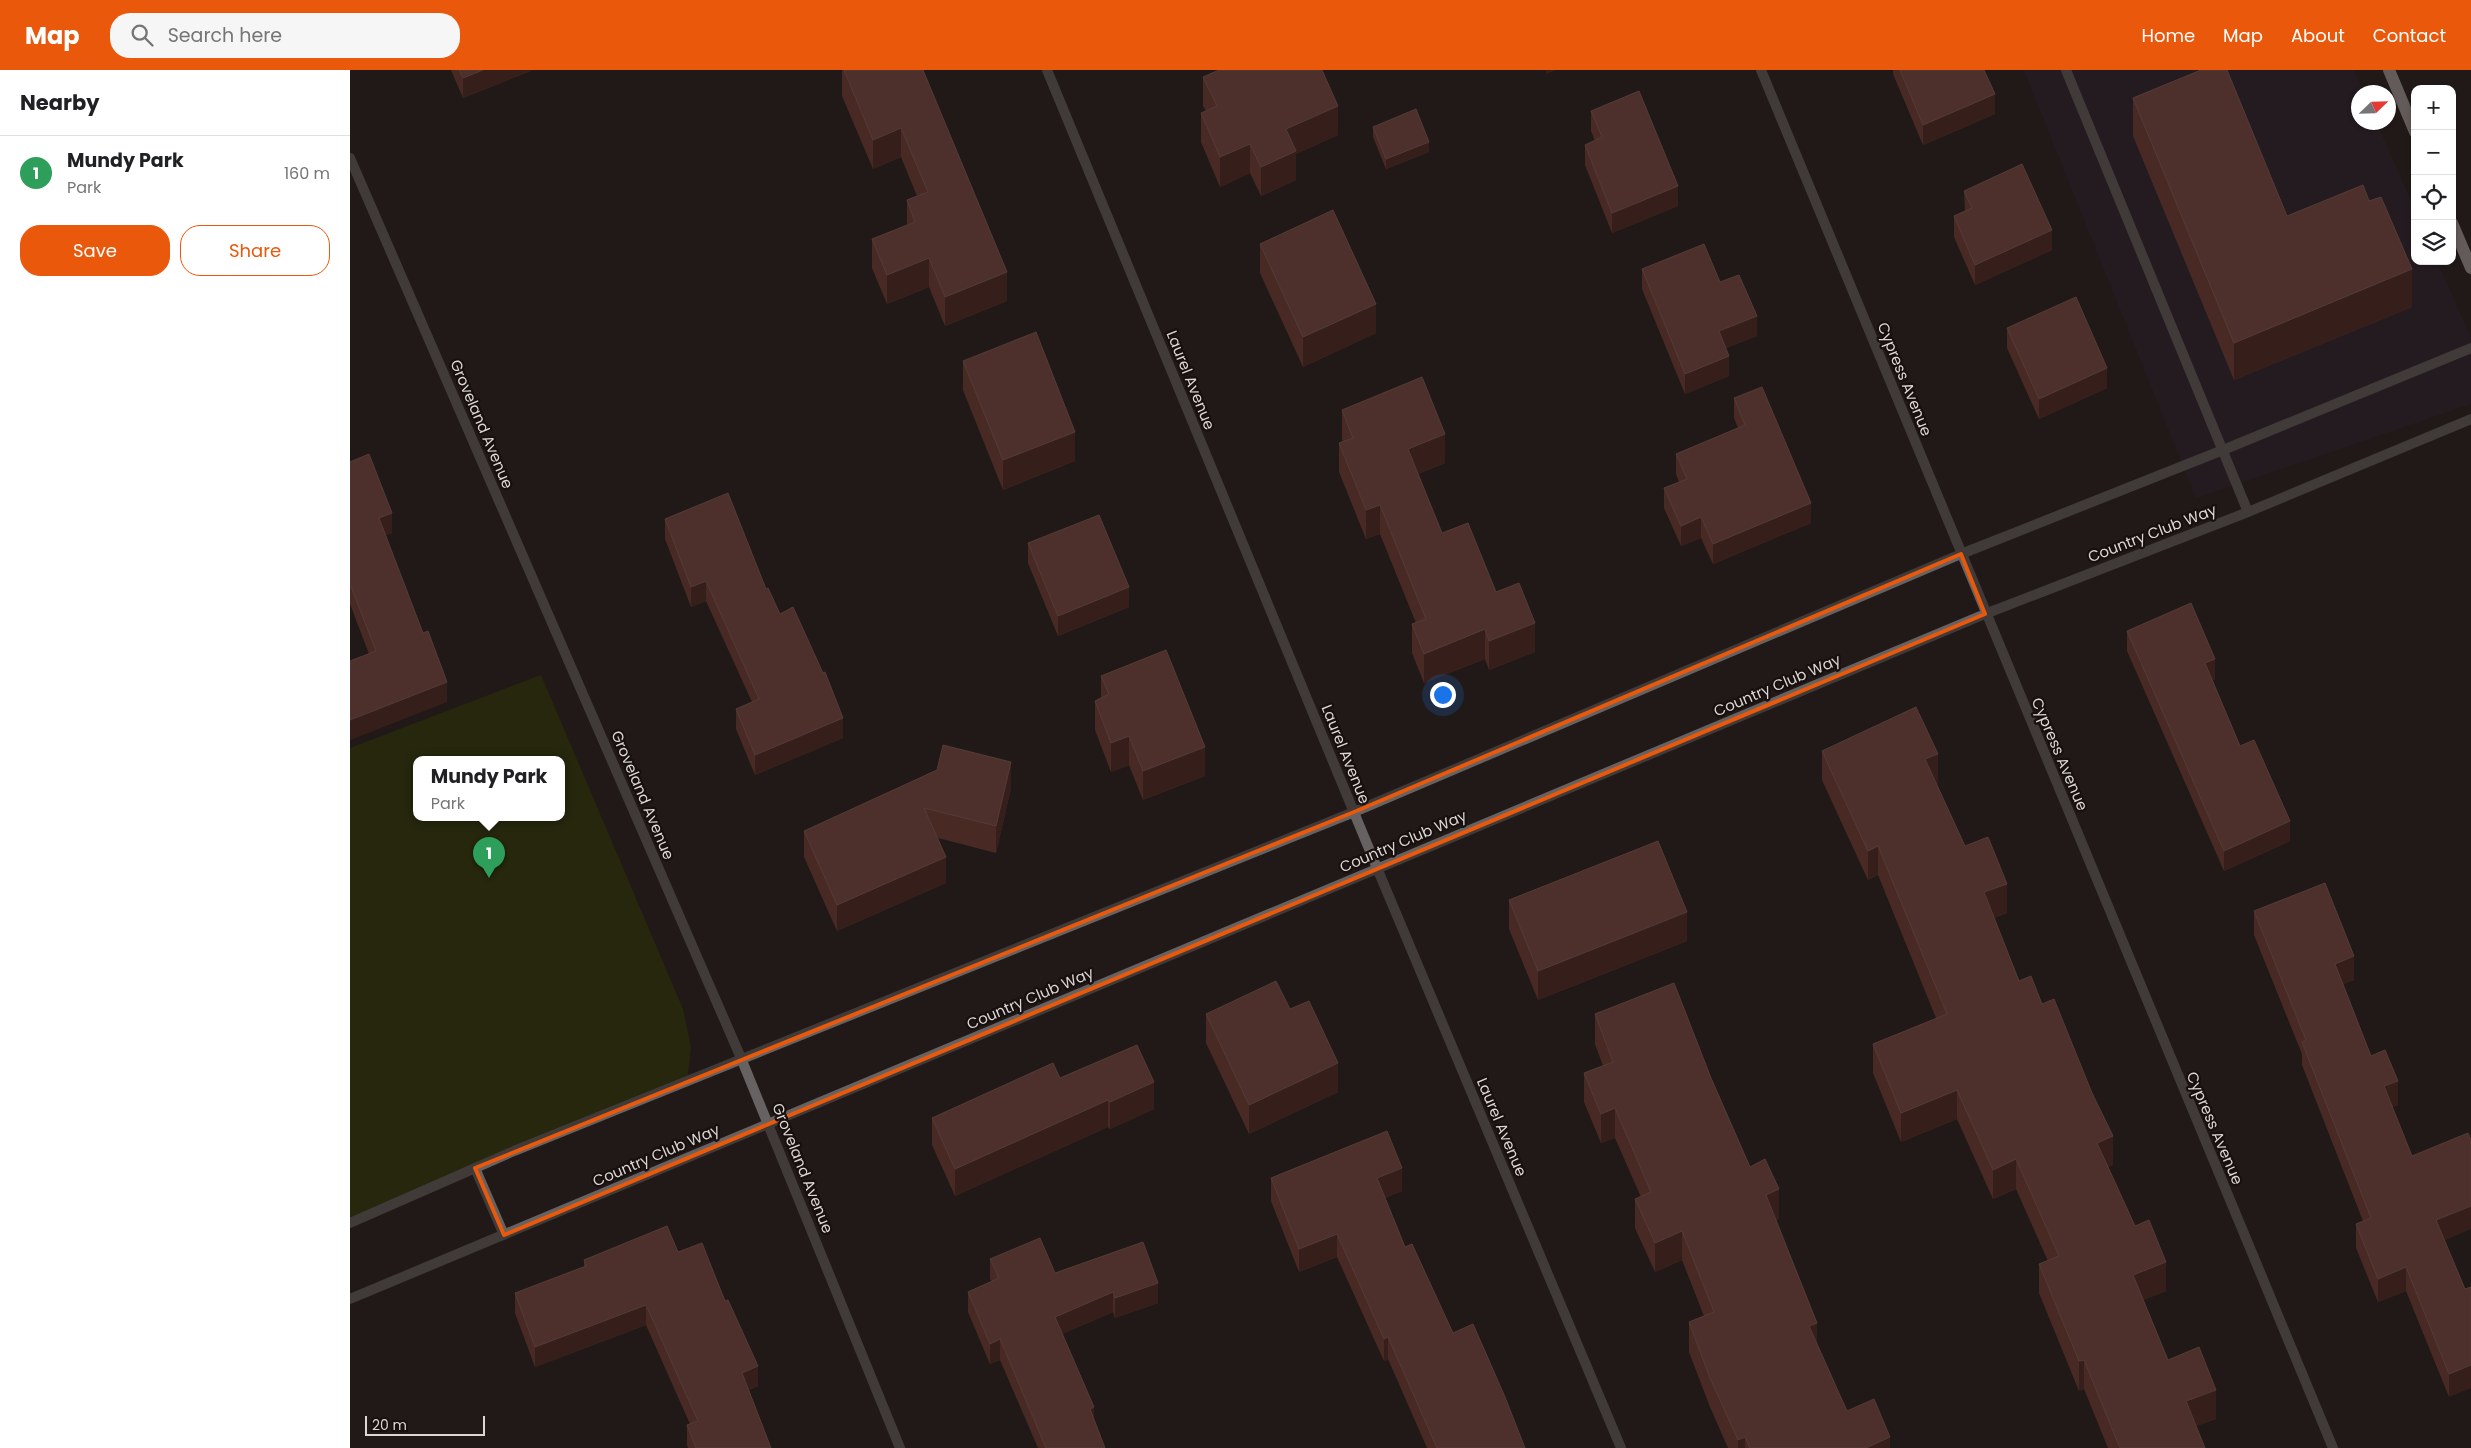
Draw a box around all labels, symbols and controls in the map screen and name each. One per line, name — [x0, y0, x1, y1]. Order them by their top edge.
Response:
search box — [110, 13, 460, 58]
text: Map — [25, 19, 80, 52]
icon: search — [128, 21, 156, 49]
text: Search here — [168, 22, 282, 49]
text: Home — [2141, 23, 2195, 48]
text: Map — [2223, 23, 2263, 48]
text: About — [2291, 23, 2345, 48]
text: Contact — [2373, 23, 2446, 48]
north arrow — [2351, 85, 2396, 130]
map controls — [2411, 85, 2456, 265]
button: + — [2411, 85, 2456, 130]
text: Nearby — [20, 88, 100, 117]
button: − — [2411, 130, 2456, 175]
text: Mundy Park — [67, 147, 184, 174]
text: 1 — [33, 162, 39, 185]
text: 160 m — [284, 162, 330, 185]
button: locate — [2411, 175, 2456, 220]
text: Park — [67, 176, 101, 199]
button: layers — [2411, 220, 2456, 265]
button: Save — [20, 225, 170, 276]
button: Share — [180, 225, 330, 276]
street label: Cypress Avenue — [1873, 319, 1937, 439]
street label: Laurel Avenue — [1162, 327, 1220, 433]
street label: Groveland Avenue — [445, 356, 519, 492]
street label: Country Club Way — [2085, 499, 2220, 567]
street label: Country Club Way — [1710, 649, 1844, 721]
your location — [1430, 682, 1456, 708]
street label: Cypress Avenue — [2027, 694, 2093, 814]
street label: Laurel Avenue — [1317, 701, 1375, 807]
street label: Groveland Avenue — [606, 727, 680, 863]
popup — [413, 756, 565, 821]
text: Mundy Park — [431, 763, 547, 790]
text: Park — [431, 792, 465, 815]
street label: Country Club Way — [1336, 805, 1470, 877]
pin: 1 — [473, 837, 505, 878]
street label: Country Club Way — [963, 962, 1097, 1034]
street label: Cypress Avenue — [2182, 1068, 2248, 1188]
street label: Laurel Avenue — [1472, 1075, 1532, 1179]
street label: Groveland Avenue — [767, 1100, 839, 1236]
street label: Country Club Way — [589, 1119, 723, 1191]
scale bar — [365, 1413, 485, 1436]
text: 20 m — [372, 1415, 407, 1435]

